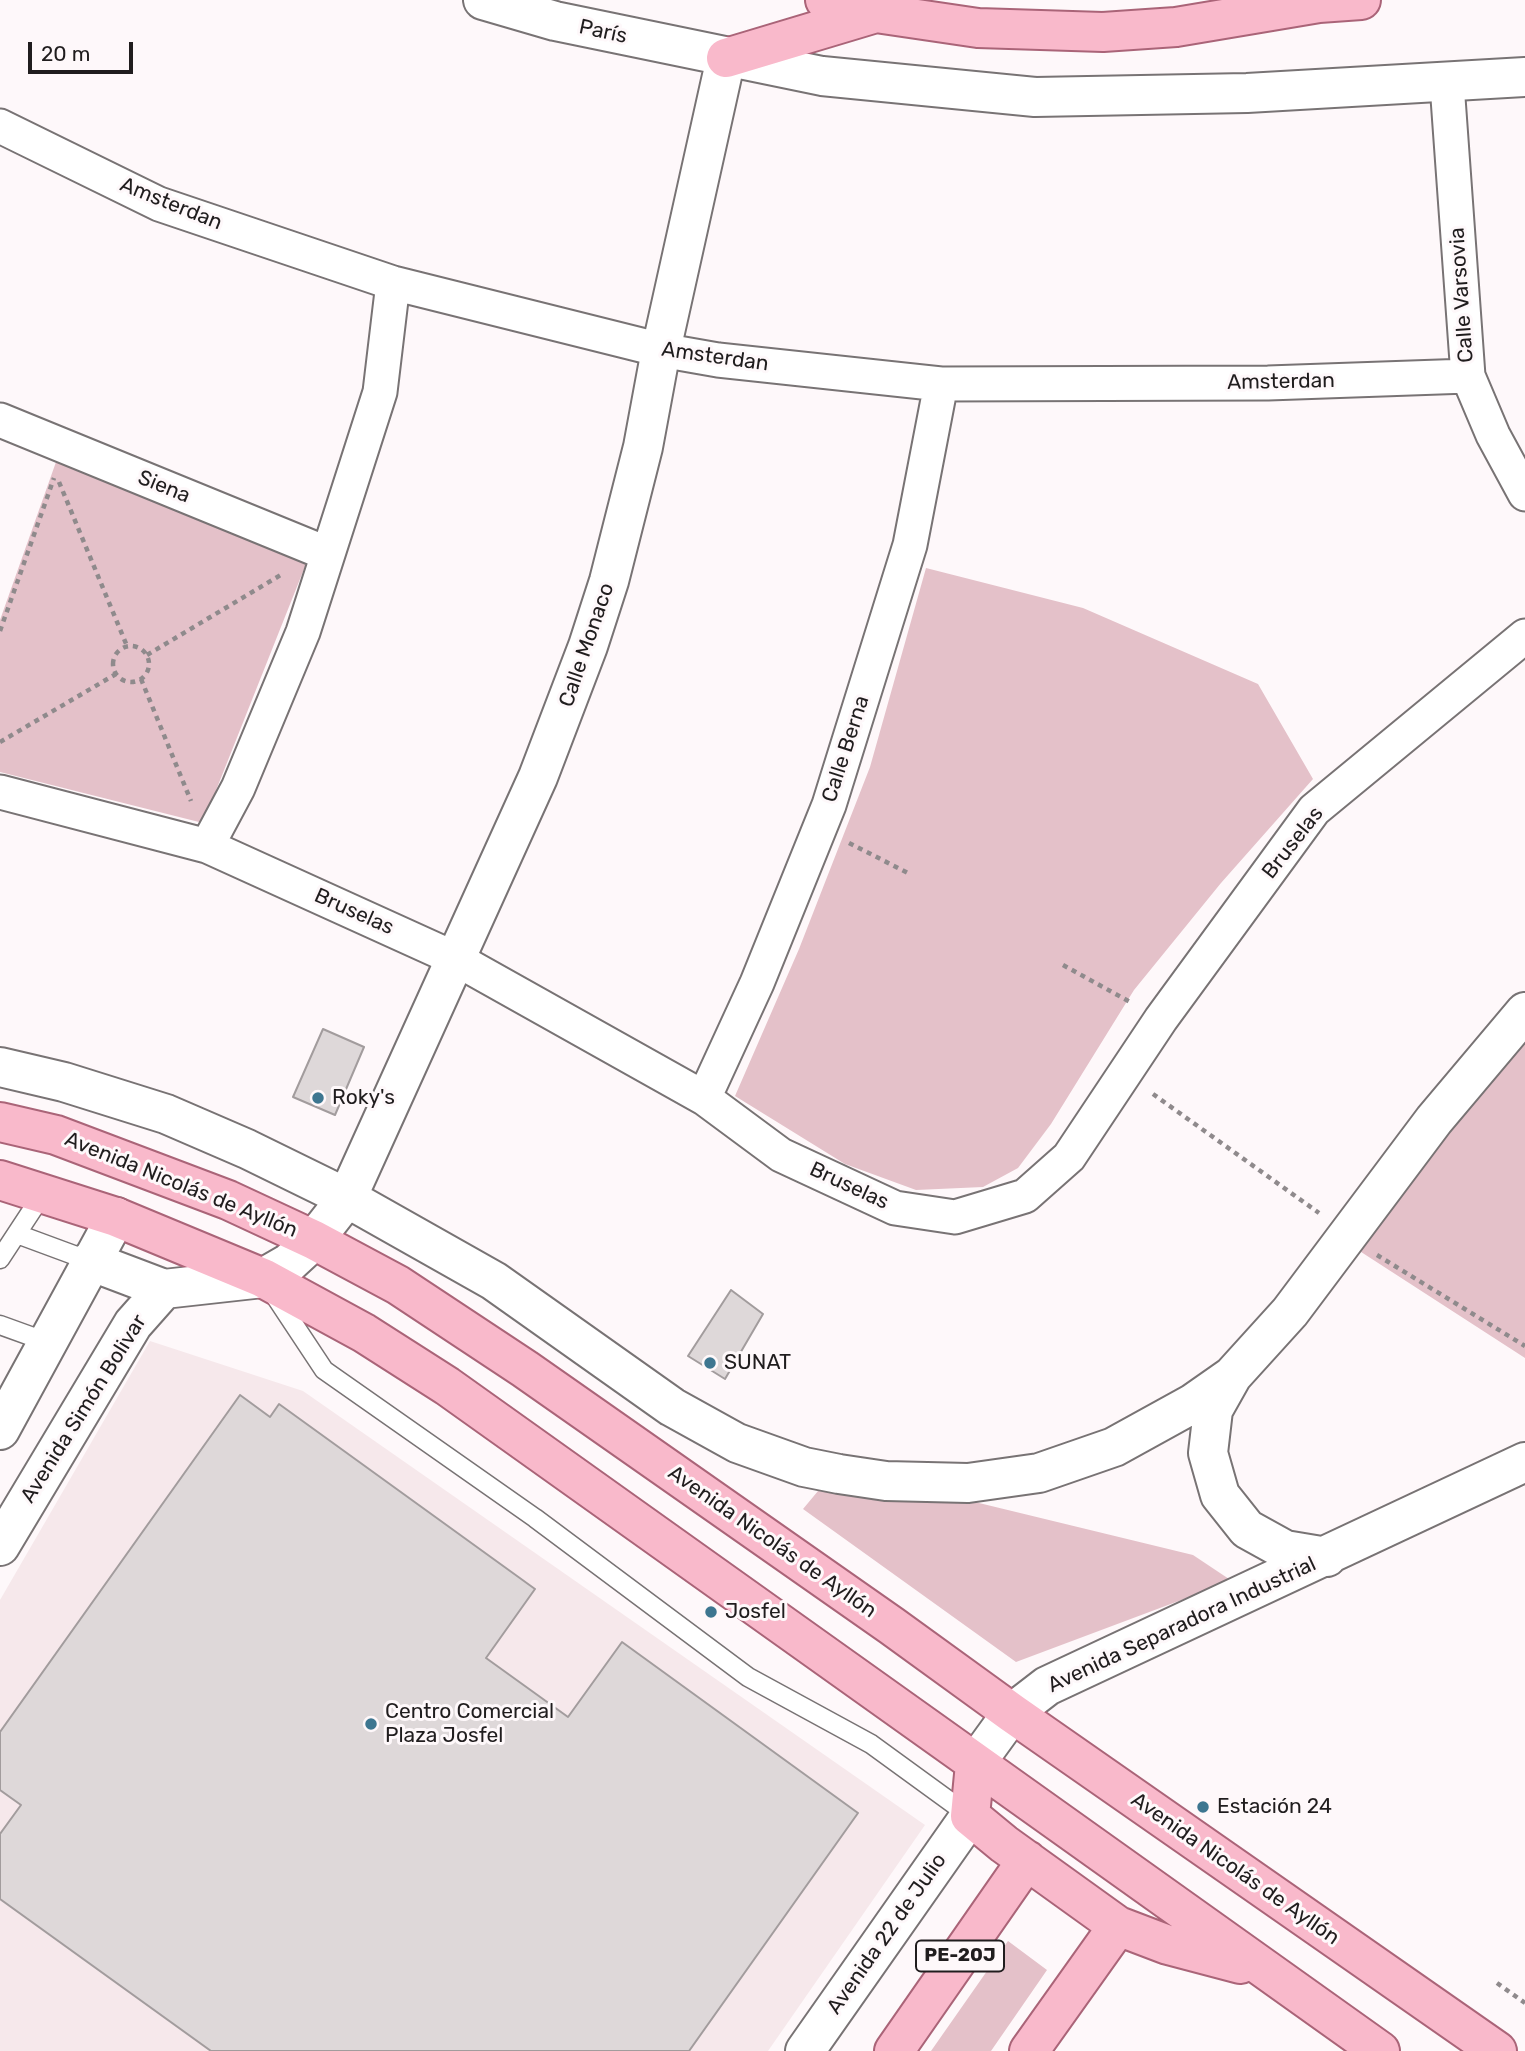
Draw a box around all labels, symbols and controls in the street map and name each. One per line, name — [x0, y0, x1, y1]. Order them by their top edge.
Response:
street label: París — [577, 15, 629, 49]
scale bar — [32, 28, 136, 72]
text: 20 m — [41, 41, 90, 66]
street label: Amsterdan — [116, 172, 226, 236]
street label: Calle Varsovia — [1445, 227, 1479, 363]
street label: Amsterdan — [660, 337, 770, 377]
street label: Amsterdan — [1227, 368, 1335, 396]
street label: Siena — [134, 465, 194, 509]
street label: Calle Monaco — [554, 580, 620, 710]
street label: Calle Berna — [817, 692, 875, 806]
street label: Bruselas — [1257, 802, 1329, 884]
street label: Bruselas — [310, 883, 398, 941]
place label: Roky's — [332, 1085, 395, 1111]
marker: Roky's — [310, 1090, 326, 1106]
street label: Avenida Nicolás de Ayllón — [61, 1127, 301, 1243]
street label: Bruselas — [805, 1157, 893, 1215]
street label: Avenida Simón Bolivar — [16, 1310, 152, 1508]
place label: SUNAT — [724, 1350, 791, 1376]
marker: SUNAT — [702, 1355, 718, 1371]
street label: Avenida Nicolás de Ayllón — [663, 1460, 881, 1624]
street label: Avenida Separadora Industrial — [1044, 1552, 1320, 1698]
place label: Josfel — [725, 1599, 786, 1625]
marker: Josfel — [703, 1604, 719, 1620]
place label: Centro Comercial Plaza Josfel — [385, 1699, 554, 1749]
marker: Centro Comercial Plaza Josfel — [363, 1716, 379, 1732]
street label: Avenida Nicolás de Ayllón — [1126, 1787, 1344, 1951]
place label: Estación 24 — [1217, 1794, 1332, 1820]
marker: Estación 24 — [1195, 1799, 1211, 1815]
street label: Avenida 22 de Julio — [822, 1849, 952, 2019]
road number: PE-20J — [916, 1940, 1004, 1972]

